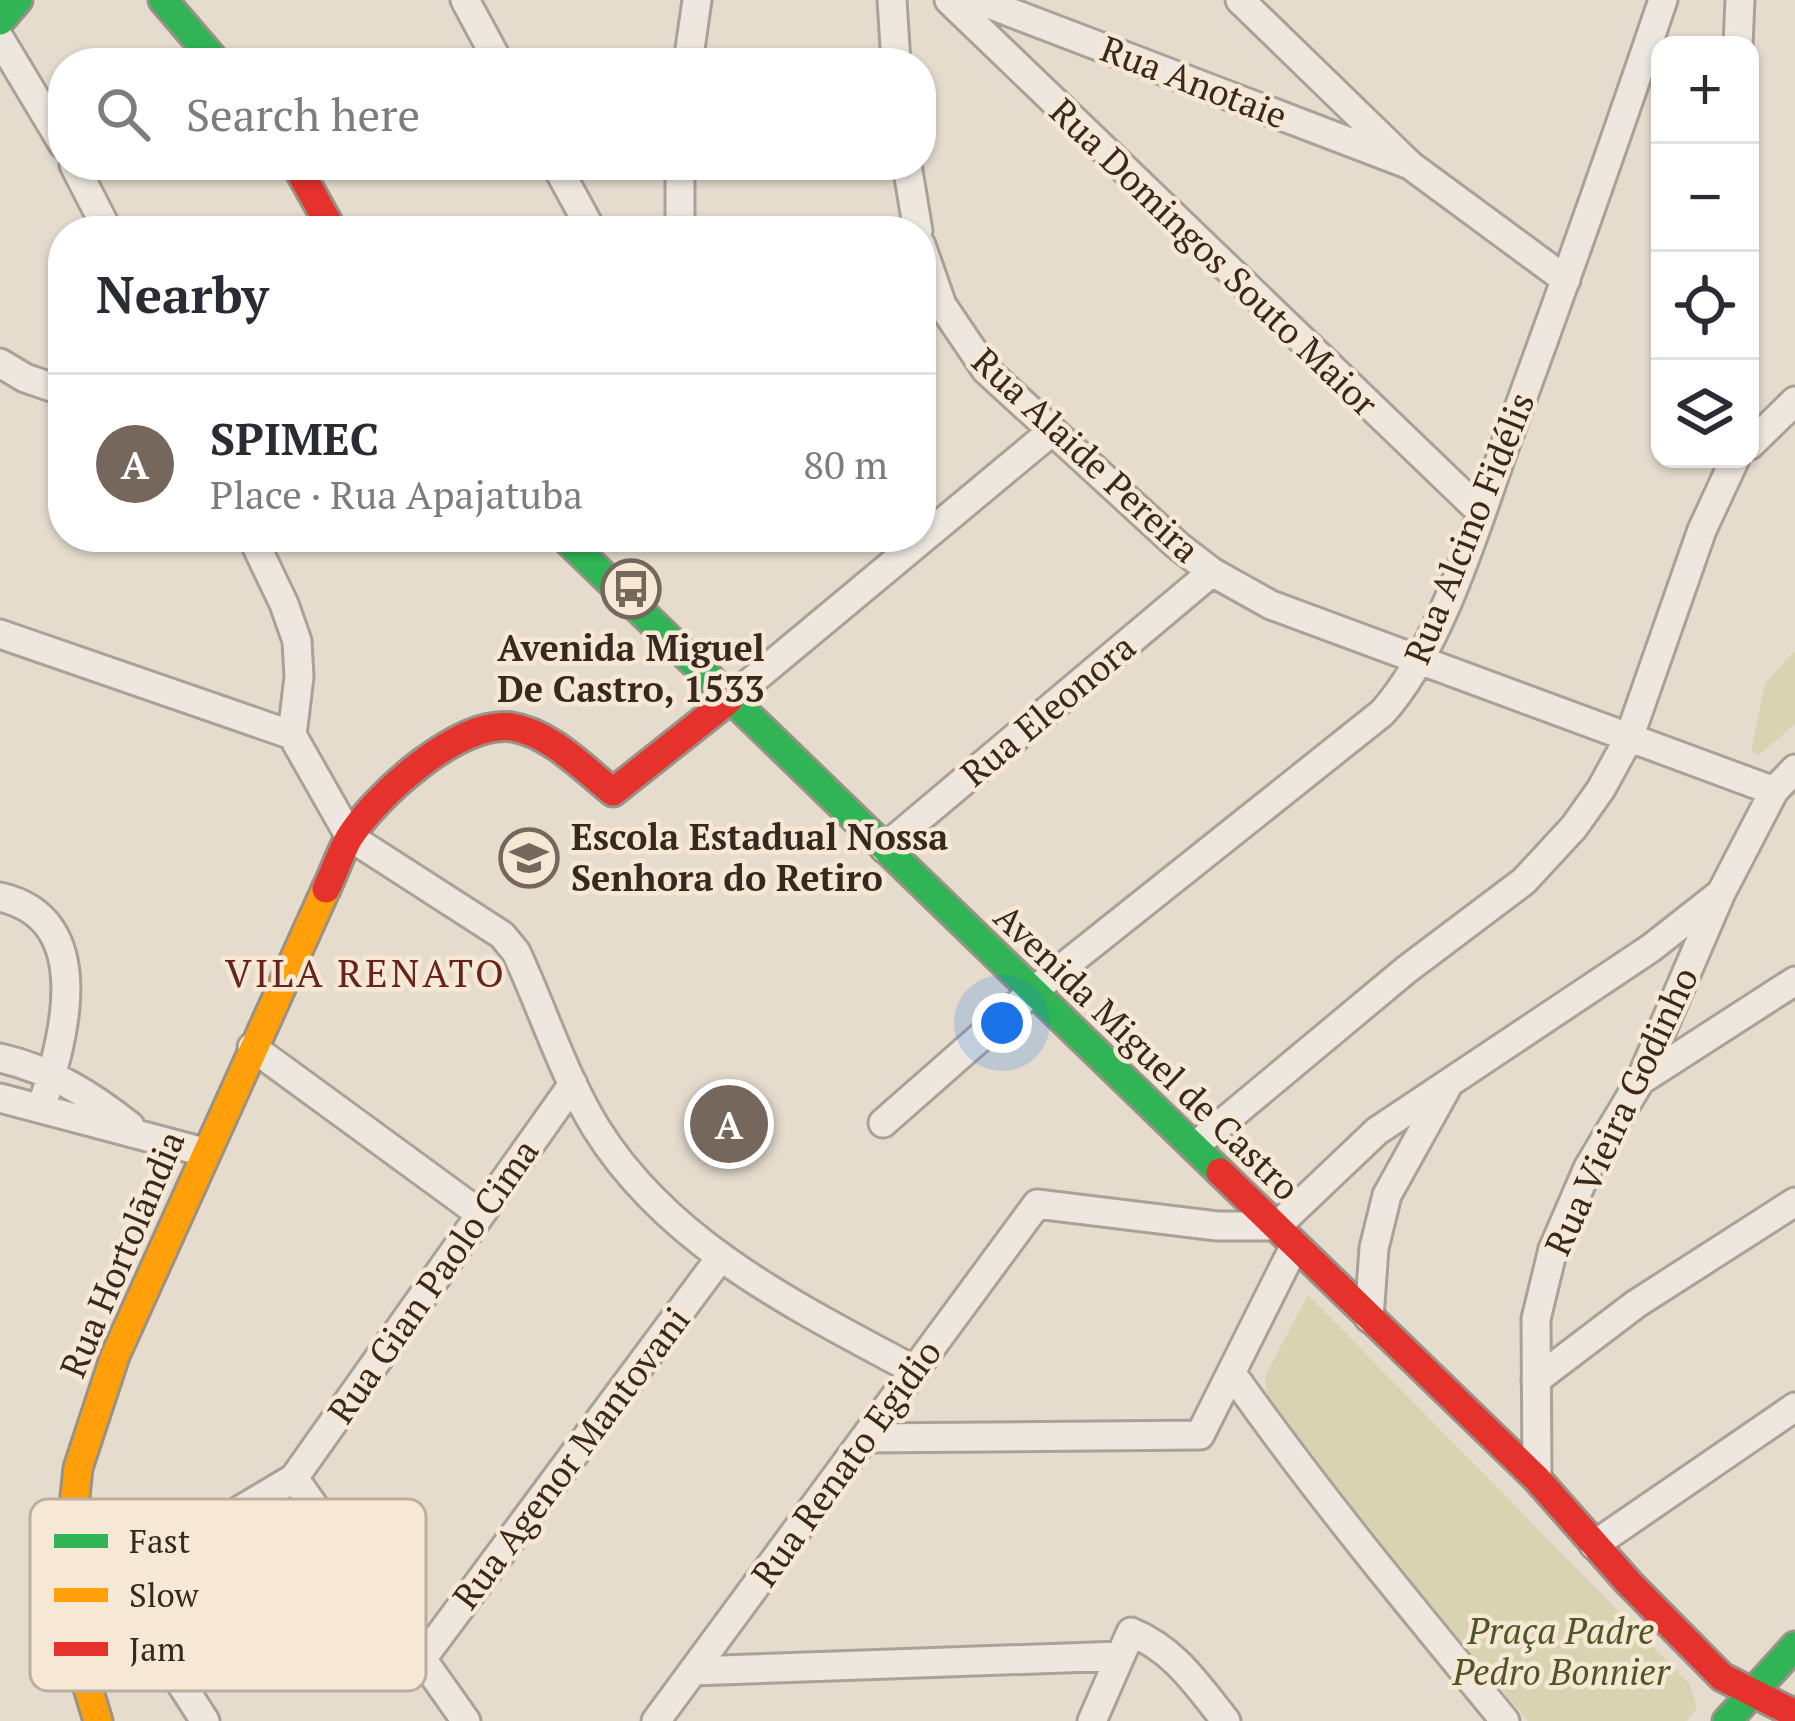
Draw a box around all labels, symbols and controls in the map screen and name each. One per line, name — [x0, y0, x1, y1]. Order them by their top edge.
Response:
street label: Rua Anotaie — [1094, 25, 1294, 139]
map controls — [1651, 36, 1759, 468]
button: + — [1651, 36, 1759, 144]
search box — [48, 48, 936, 180]
icon: search — [90, 81, 156, 147]
text: Search here — [186, 84, 420, 144]
street label: Rua Domingos Souto Maior — [1040, 88, 1388, 426]
button: − — [1651, 144, 1759, 252]
button: locate — [1651, 252, 1759, 360]
text: Nearby — [96, 260, 269, 328]
street label: Rua Alaide Pereira — [963, 337, 1210, 572]
button: layers — [1651, 360, 1759, 468]
street label: Rua Alcino Fidélis — [1393, 385, 1544, 670]
text: SPIMEC — [210, 408, 379, 468]
text: A — [121, 438, 149, 490]
text: 80 m — [803, 438, 888, 490]
text: Place · Rua Apajatuba — [210, 468, 583, 520]
bus stop icon: Avenida Miguel De Castro, 1533 — [600, 558, 662, 620]
street label: Rua Eleonora — [951, 623, 1145, 796]
place label: Avenida Miguel De Castro, 1533 — [497, 624, 765, 712]
place label: Escola Estadual Nossa Senhora do Retiro — [571, 813, 948, 901]
school or university icon: Escola Estadual Nossa Senhora do Retiro — [498, 827, 560, 889]
street label: Avenida Miguel de Castro — [985, 893, 1310, 1210]
district label: VILA RENATO — [225, 946, 507, 998]
street label: Rua Vieira Godinho — [1533, 959, 1708, 1262]
your location — [972, 993, 1032, 1053]
pin: A — [690, 1079, 768, 1169]
street label: Rua Hortolãndia — [49, 1124, 195, 1384]
street label: Rua Gian Paolo Cima — [317, 1129, 548, 1432]
street label: Rua Agenor Mantovani — [442, 1297, 700, 1618]
street label: Rua Renato Egidio — [740, 1330, 951, 1595]
legend — [30, 1499, 426, 1691]
text: Fast — [129, 1519, 190, 1562]
text: Slow — [129, 1573, 199, 1616]
park label: Praça Padre Pedro Bonnier — [1451, 1607, 1672, 1695]
text: Jam — [129, 1627, 185, 1670]

